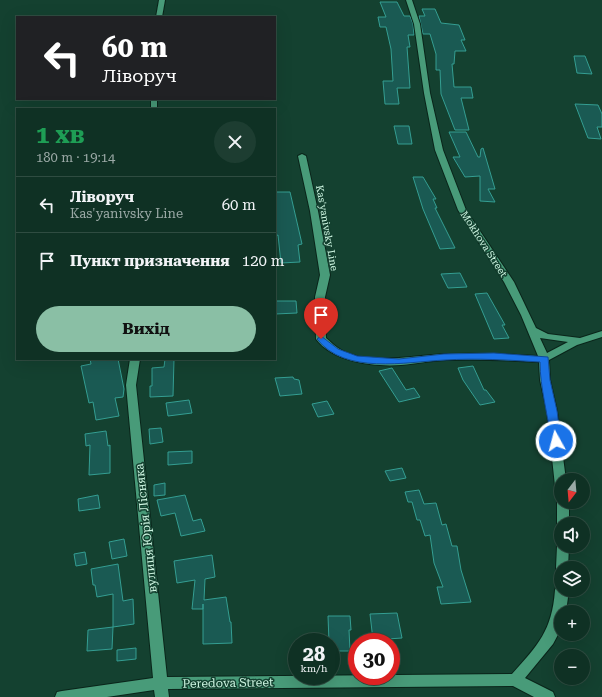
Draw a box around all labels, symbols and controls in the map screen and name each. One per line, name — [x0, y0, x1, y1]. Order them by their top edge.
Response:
text: 60 m — [102, 31, 167, 64]
icon: left — [36, 32, 88, 84]
text: Ліворуч — [102, 65, 177, 86]
text: 1 хв — [36, 121, 85, 149]
button: close — [214, 121, 256, 163]
text: 180 m · 19:14 — [36, 150, 115, 165]
street label: Kas'yanivsky Line — [314, 184, 340, 272]
text: Ліворуч — [70, 188, 134, 206]
icon: left — [36, 194, 58, 216]
text: 60 m — [222, 196, 256, 214]
text: Kas'yanivsky Line — [70, 206, 183, 221]
street label: Mokhova Street — [459, 209, 510, 279]
icon: arrive — [36, 250, 58, 272]
text: Пункт призначення — [70, 252, 230, 270]
text: 120 m — [242, 252, 284, 270]
pin — [304, 298, 338, 339]
icon: arrive — [310, 304, 332, 326]
button: Вихід — [36, 306, 256, 352]
position arrow — [535, 420, 577, 462]
street label: вулиця Юрія Лісняка — [132, 462, 160, 593]
north arrow — [554, 473, 590, 509]
map controls — [554, 473, 590, 685]
button: sound — [554, 517, 590, 553]
button: layers — [554, 561, 590, 597]
button: + — [554, 605, 590, 641]
speed limit sign: 30 — [348, 633, 400, 685]
text: 28 — [303, 642, 325, 666]
button: − — [554, 649, 590, 685]
text: km/h — [301, 663, 327, 674]
street label: Peredova Street — [182, 675, 274, 691]

